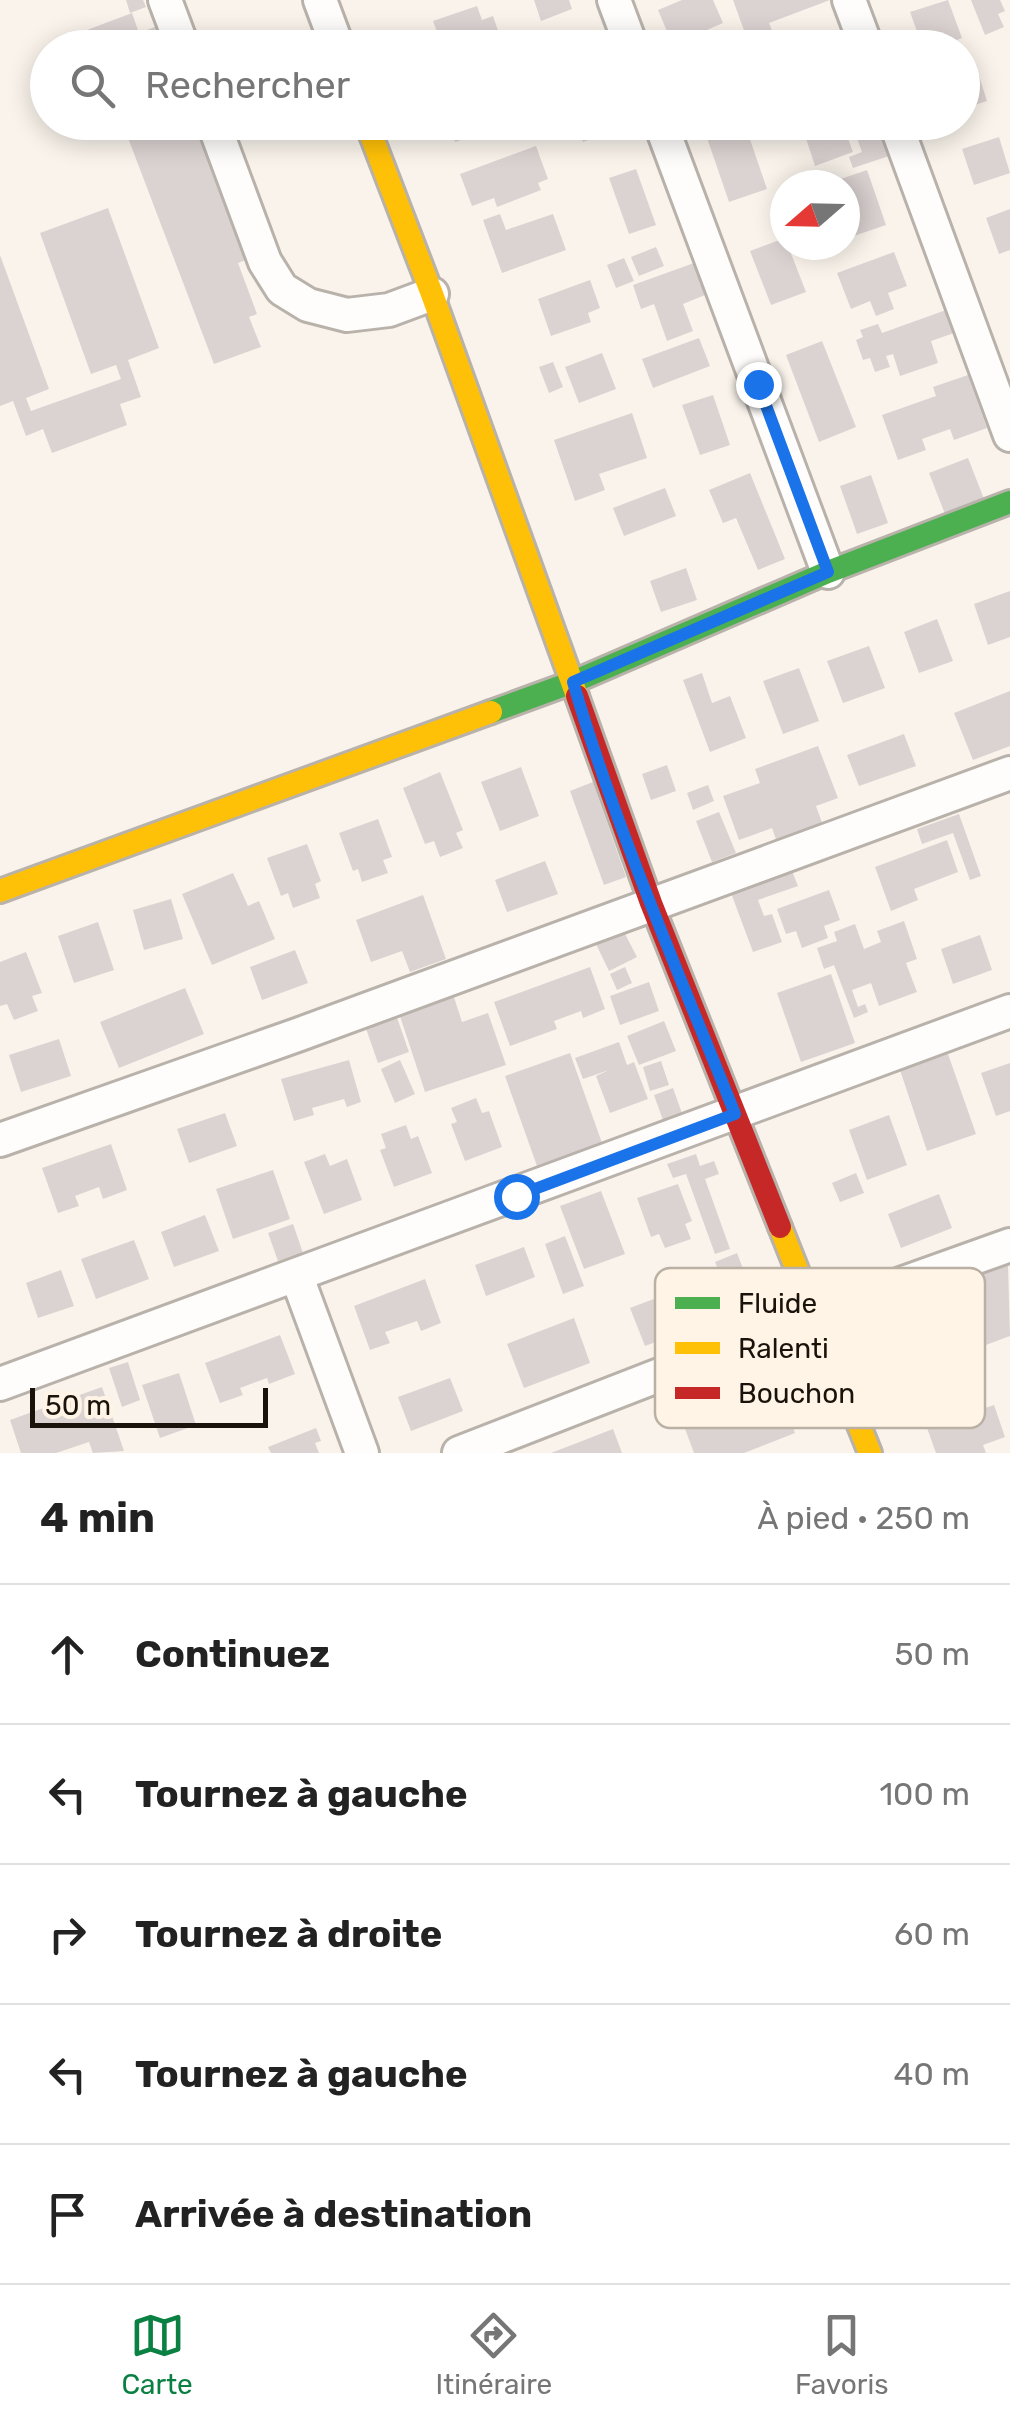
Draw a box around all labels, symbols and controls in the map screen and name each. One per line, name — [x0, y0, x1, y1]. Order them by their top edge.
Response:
search box — [30, 30, 980, 140]
icon: search — [65, 58, 120, 113]
text: Rechercher — [145, 62, 350, 108]
north arrow — [770, 170, 860, 260]
route end — [736, 362, 782, 408]
route start — [494, 1174, 540, 1220]
legend — [655, 1268, 985, 1428]
text: Fluide — [738, 1287, 817, 1320]
text: Ralenti — [738, 1332, 829, 1365]
text: Bouchon — [738, 1377, 855, 1410]
scale bar — [30, 1383, 268, 1428]
text: 50 m — [45, 1389, 111, 1422]
text: 4 min — [40, 1493, 155, 1543]
text: À pied · 250 m — [757, 1499, 970, 1537]
icon: ahead — [40, 1627, 95, 1682]
text: Continuez — [135, 1631, 330, 1677]
text: 50 m — [894, 1635, 970, 1673]
icon: left — [40, 1767, 95, 1822]
text: Tournez à gauche — [135, 1771, 468, 1817]
text: 100 m — [879, 1775, 970, 1813]
icon: right — [40, 1907, 95, 1962]
text: Tournez à droite — [135, 1911, 442, 1957]
text: 60 m — [894, 1915, 970, 1953]
icon: left — [40, 2047, 95, 2102]
text: Tournez à gauche — [135, 2051, 468, 2097]
text: 40 m — [894, 2055, 970, 2093]
icon: arrive — [40, 2187, 95, 2242]
text: Arrivée à destination — [135, 2191, 532, 2237]
tab: Carte — [121, 2308, 193, 2401]
tab: Itinéraire — [436, 2308, 552, 2401]
tab: Favoris — [795, 2308, 889, 2401]

